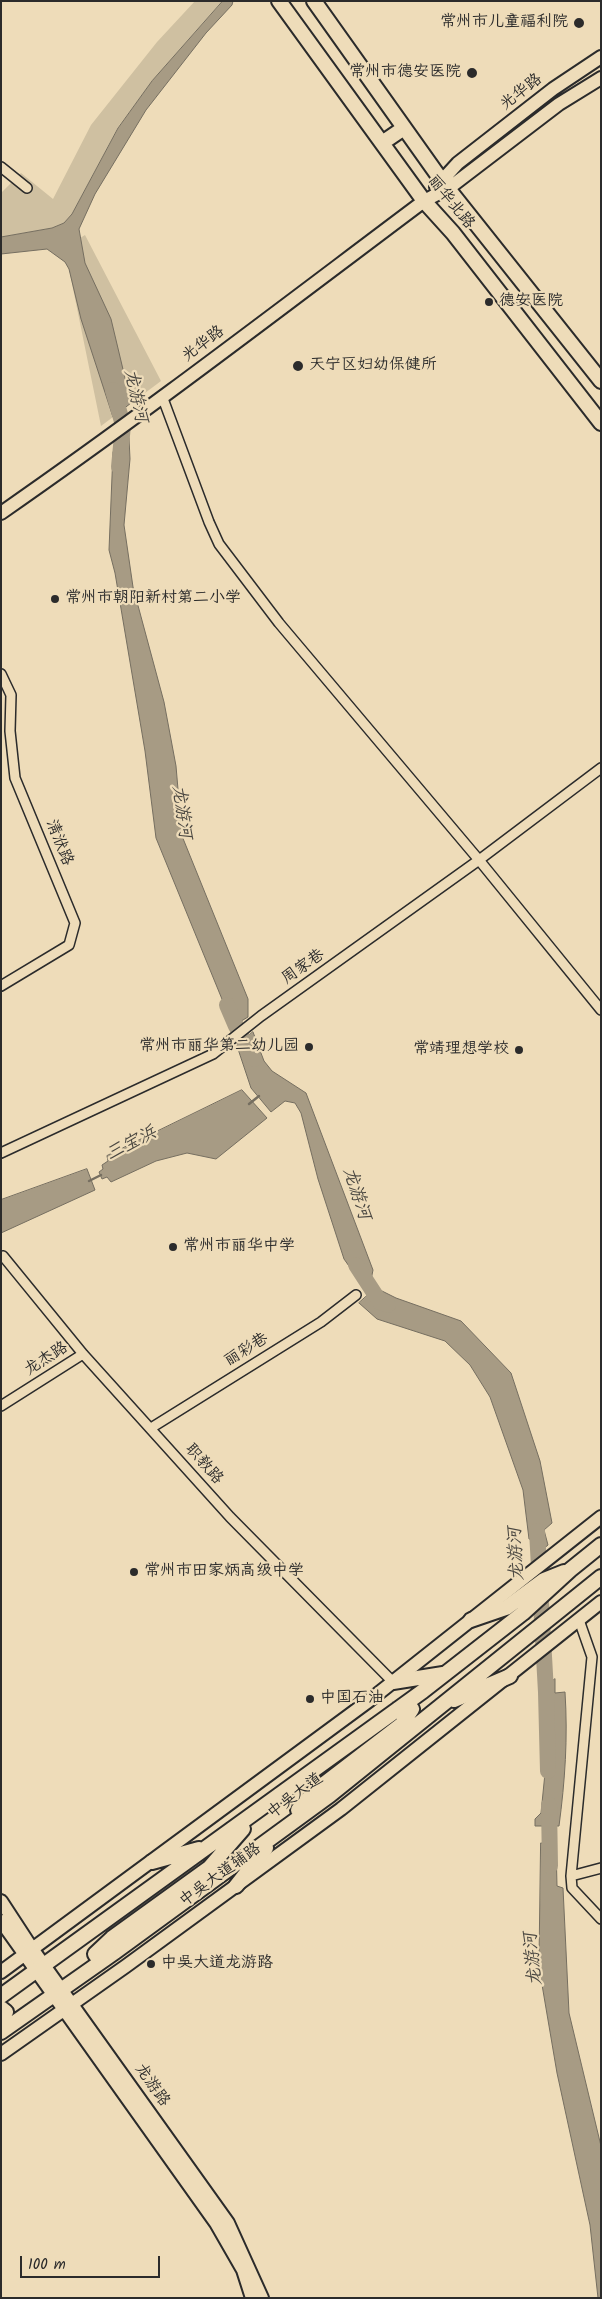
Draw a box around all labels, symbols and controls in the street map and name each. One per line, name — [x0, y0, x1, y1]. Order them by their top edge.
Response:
place label: 常州市儿童福利院 — [440, 13, 568, 33]
marker: 常州市儿童福利院 — [572, 16, 586, 30]
place label: 常州市德安医院 — [349, 63, 461, 83]
marker: 常州市德安医院 — [465, 66, 479, 80]
street label: 光华路 — [497, 71, 547, 115]
street label: 丽华北路 — [422, 172, 478, 234]
place label: 德安医院 — [499, 292, 563, 312]
marker: 德安医院 — [483, 296, 495, 308]
street label: 光华路 — [179, 323, 229, 367]
place label: 天宁区妇幼保健所 — [309, 356, 437, 376]
marker: 天宁区妇幼保健所 — [291, 359, 305, 373]
water label: 龙游河 — [117, 367, 151, 425]
place label: 常州市朝阳新村第二小学 — [65, 589, 241, 609]
marker: 常州市朝阳新村第二小学 — [49, 593, 61, 605]
water label: 龙游河 — [166, 784, 194, 840]
street label: 清洑路 — [40, 817, 76, 869]
street label: 周家巷 — [279, 946, 329, 990]
place label: 常州市丽华第二幼儿园 — [139, 1037, 299, 1057]
place label: 常靖理想学校 — [413, 1040, 509, 1060]
marker: 常州市丽华第二幼儿园 — [303, 1041, 315, 1053]
marker: 常靖理想学校 — [513, 1044, 525, 1056]
water label: 三宝浜 — [103, 1123, 161, 1167]
water label: 龙游河 — [336, 1165, 374, 1223]
place label: 常州市丽华中学 — [183, 1237, 295, 1257]
marker: 常州市丽华中学 — [167, 1241, 179, 1253]
street label: 丽彩巷 — [222, 1330, 272, 1372]
street label: 龙杰路 — [22, 1339, 72, 1381]
street label: 职教路 — [180, 1441, 226, 1489]
water label: 龙游河 — [506, 1526, 530, 1582]
place label: 常州市田家炳高级中学 — [144, 1562, 304, 1582]
marker: 常州市田家炳高级中学 — [128, 1566, 140, 1578]
place label: 中国石油 — [320, 1689, 384, 1709]
marker: 中国石油 — [304, 1693, 316, 1705]
street label: 中吴大道 — [265, 1770, 327, 1824]
street label: 中吴大道辅路 — [177, 1840, 265, 1912]
water label: 龙游河 — [521, 1931, 549, 1987]
place label: 中吴大道龙游路 — [161, 1954, 273, 1974]
marker: 中吴大道龙游路 — [145, 1958, 157, 1970]
street label: 龙游路 — [129, 2061, 173, 2111]
scale bar — [22, 2246, 162, 2278]
text: 100 m — [28, 2253, 66, 2277]

